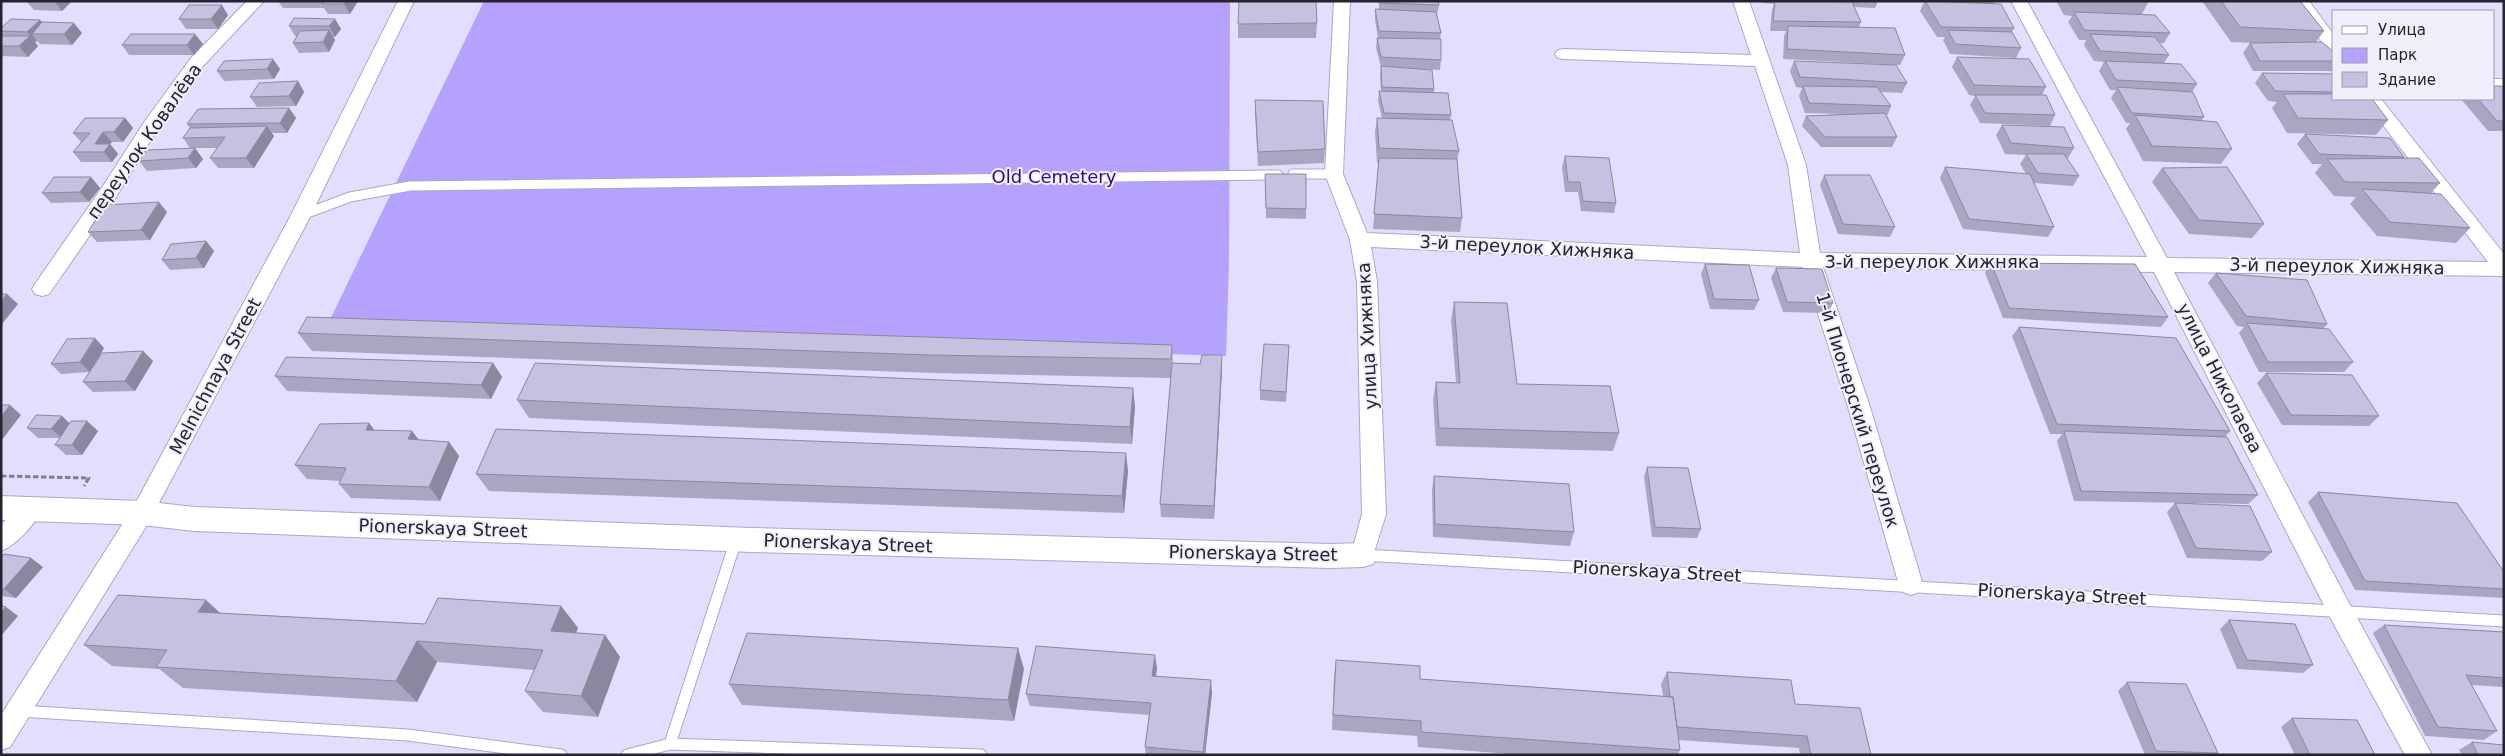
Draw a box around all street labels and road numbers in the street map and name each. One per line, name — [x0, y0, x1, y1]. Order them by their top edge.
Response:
street label: переулок Ковалёва — [82, 59, 206, 223]
street label: 3-й переулок Хижняка — [1419, 231, 1635, 263]
street label: 3-й переулок Хижняка — [1824, 251, 2040, 272]
street label: 3-й переулок Хижняка — [2229, 254, 2445, 278]
street label: улица Хижняка — [1353, 262, 1381, 410]
street label: 1-й Пионерский переулок — [1812, 290, 1904, 530]
street label: Melnichnaya Street — [165, 294, 265, 458]
street label: улица Николаева — [2173, 300, 2267, 456]
street label: Pionerskaya Street — [358, 515, 528, 541]
street label: Pionerskaya Street — [763, 530, 933, 556]
street label: Pionerskaya Street — [1168, 541, 1338, 565]
street label: Pionerskaya Street — [1572, 556, 1742, 586]
street label: Pionerskaya Street — [1977, 579, 2147, 609]

